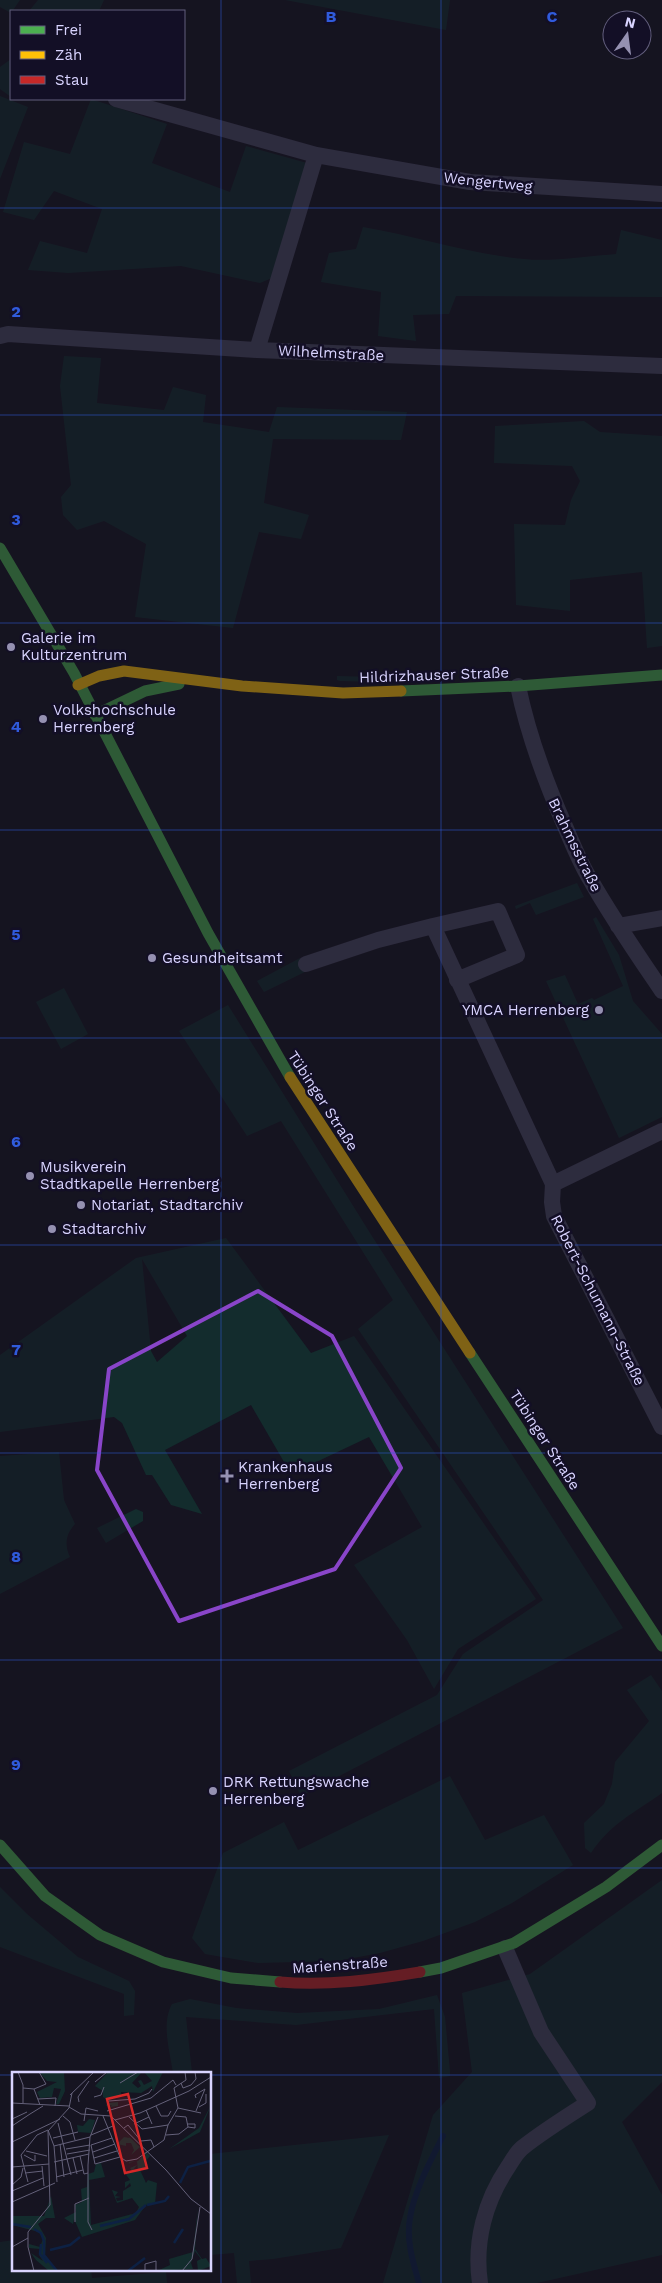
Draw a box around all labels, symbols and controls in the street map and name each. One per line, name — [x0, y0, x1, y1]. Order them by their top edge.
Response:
text: B — [326, 7, 337, 26]
text: C — [547, 7, 558, 26]
legend — [10, 10, 185, 100]
north arrow — [602, 10, 652, 60]
text: N — [623, 13, 637, 31]
text: Frei — [55, 21, 82, 39]
text: Zäh — [55, 46, 82, 64]
text: Stau — [55, 71, 89, 89]
street label: Wengertweg — [443, 168, 533, 196]
text: 2 — [11, 302, 21, 321]
street label: Wilhelmstraße — [277, 341, 385, 365]
text: 3 — [11, 510, 21, 529]
place label: Galerie im Kulturzentrum — [21, 629, 127, 664]
marker: Galerie im Kulturzentrum — [5, 641, 17, 653]
street label: Hildrizhauser Straße — [359, 663, 509, 687]
place label: Volkshochschule Herrenberg — [53, 701, 176, 736]
marker: Volkshochschule Herrenberg — [37, 713, 49, 725]
text: 4 — [11, 717, 21, 736]
street label: Brahmsstraße — [545, 795, 605, 895]
text: 5 — [11, 925, 21, 944]
place label: Gesundheitsamt — [162, 949, 283, 967]
marker: Gesundheitsamt — [146, 952, 158, 964]
place label: YMCA Herrenberg — [462, 1001, 589, 1019]
marker: YMCA Herrenberg — [593, 1004, 605, 1016]
street label: Tübinger Straße — [284, 1048, 362, 1154]
text: 6 — [11, 1132, 21, 1151]
place label: Musikverein Stadtkapelle Herrenberg — [40, 1158, 219, 1193]
marker: Musikverein Stadtkapelle Herrenberg — [24, 1170, 36, 1182]
place label: Notariat, Stadtarchiv — [91, 1196, 243, 1214]
marker: Notariat, Stadtarchiv — [75, 1199, 87, 1211]
street label: Robert-Schumann-Straße — [547, 1212, 649, 1388]
place label: Stadtarchiv — [62, 1220, 146, 1238]
marker: Stadtarchiv — [46, 1223, 58, 1235]
text: 7 — [11, 1340, 21, 1359]
street label: Tübinger Straße — [506, 1387, 584, 1493]
place label: Krankenhaus Herrenberg — [238, 1458, 333, 1493]
marker: Krankenhaus Herrenberg — [220, 1469, 234, 1483]
text: 8 — [11, 1547, 21, 1566]
text: 9 — [11, 1755, 21, 1774]
place label: DRK Rettungswache Herrenberg — [223, 1773, 370, 1808]
marker: DRK Rettungswache Herrenberg — [207, 1785, 219, 1797]
street label: Marienstraße — [292, 1953, 388, 1977]
inset map — [12, 2072, 211, 2270]

